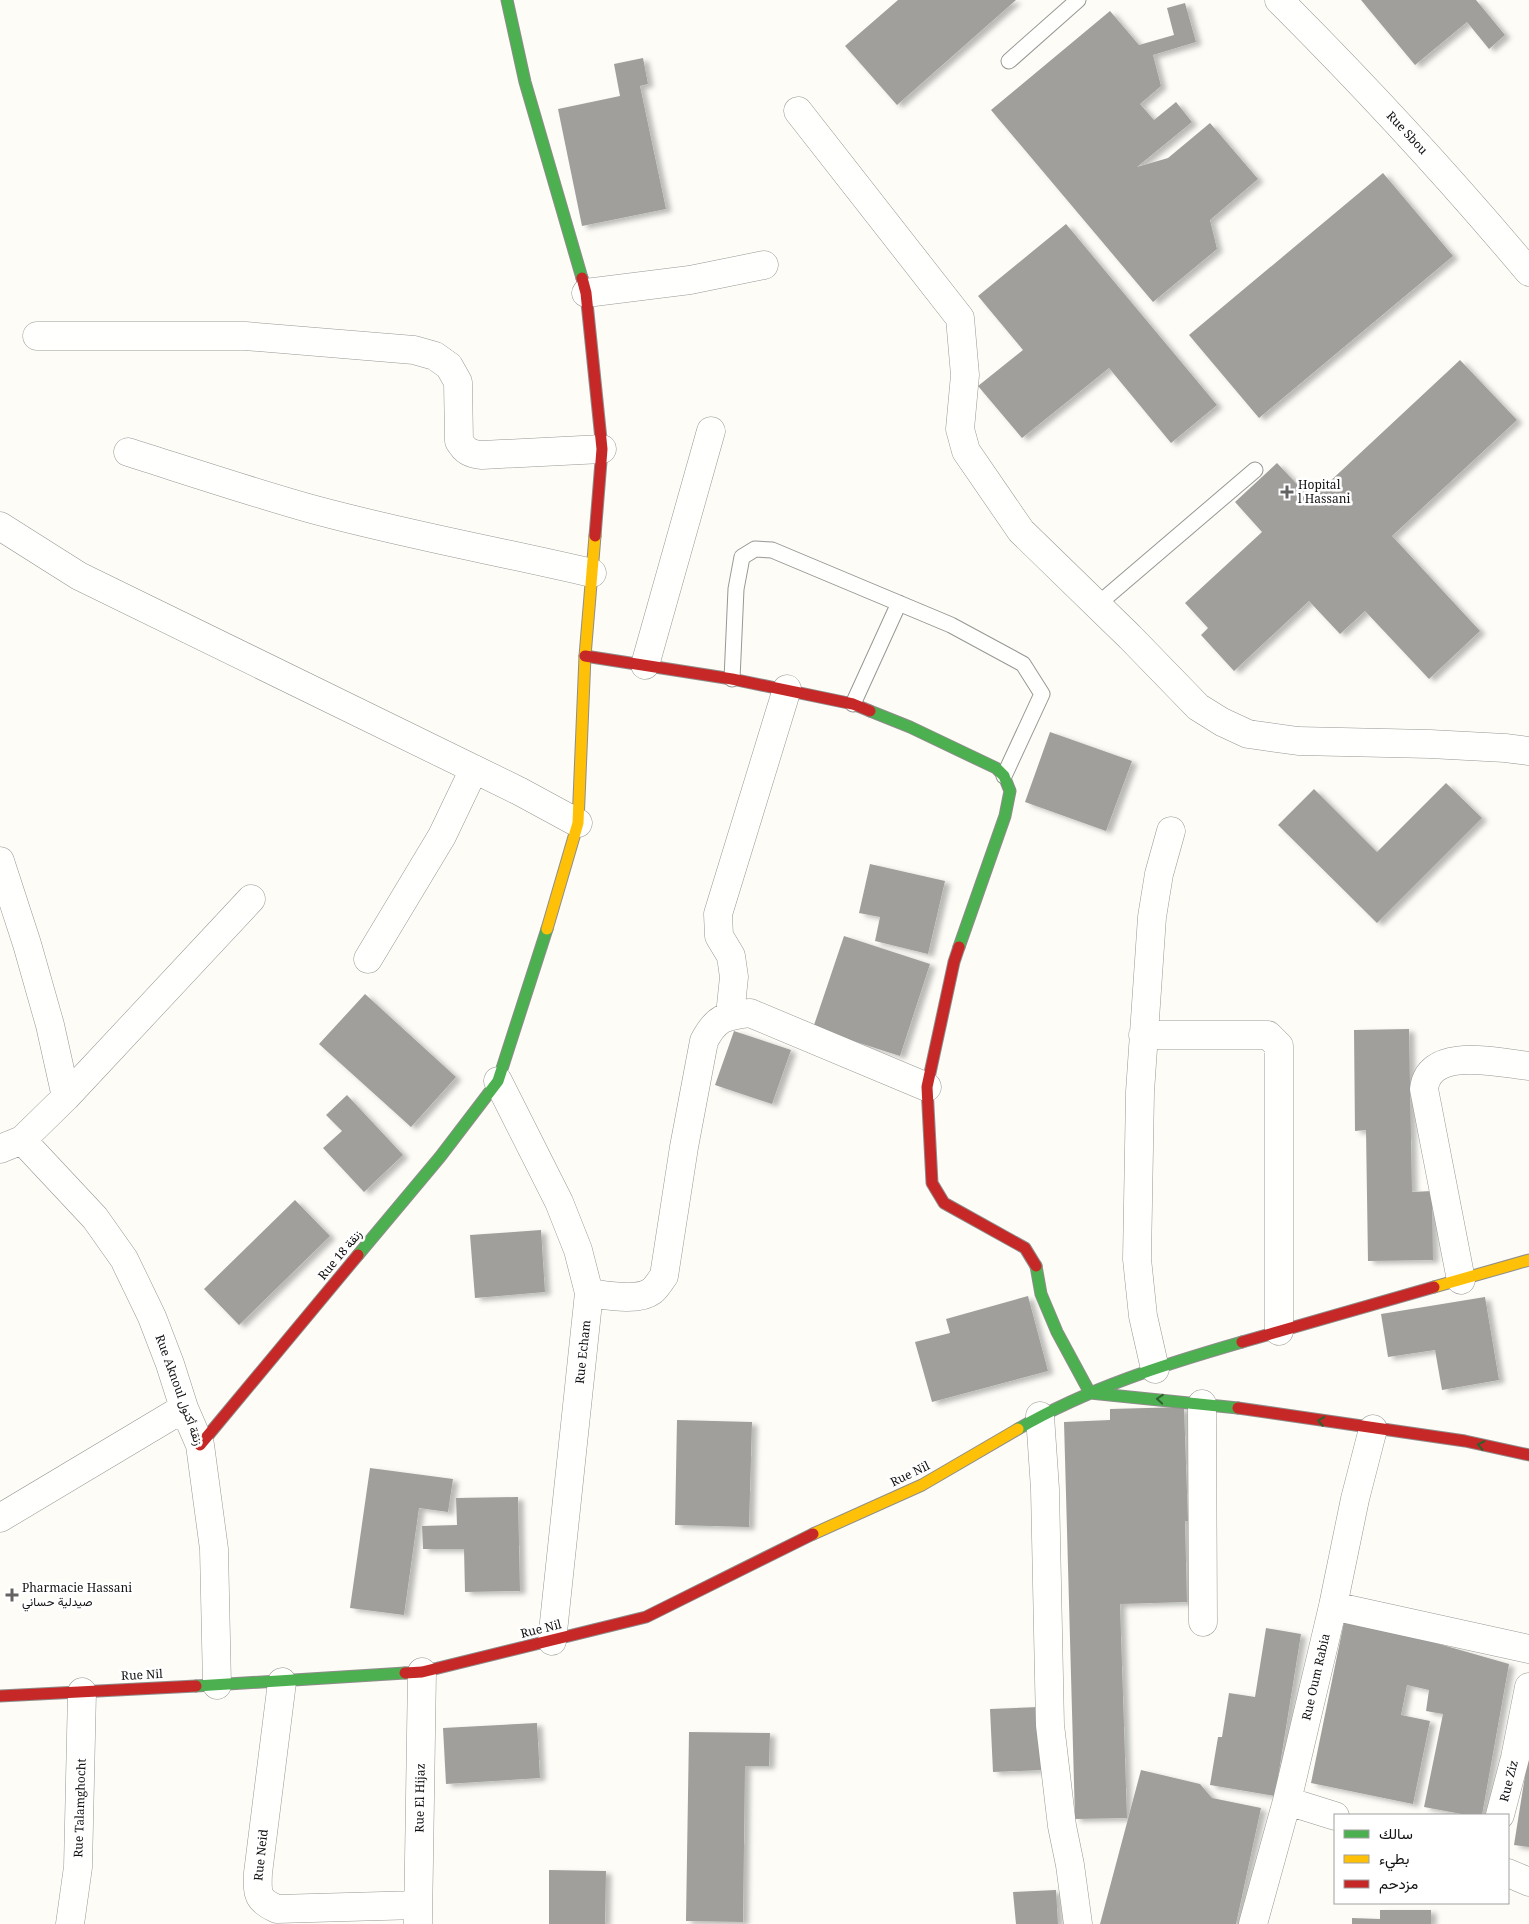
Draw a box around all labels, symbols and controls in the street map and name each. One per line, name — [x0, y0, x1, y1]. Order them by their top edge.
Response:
street label: Rue Sbou — [1383, 107, 1432, 158]
place label: Hopital l Hassani — [1298, 476, 1350, 507]
marker: Hopital l Hassani — [1280, 485, 1294, 499]
street label: Rue 18 زنقة — [314, 1226, 366, 1283]
street label: Rue Echam — [571, 1319, 594, 1385]
street label: Rue Aknoul زنقة أكنول — [152, 1332, 207, 1448]
one-way arrow — [1155, 1394, 1163, 1405]
one-way arrow — [1316, 1416, 1325, 1426]
one-way arrow — [1477, 1440, 1486, 1450]
street label: Rue Nil — [887, 1457, 933, 1490]
place label: Pharmacie Hassani صيدلية حساني — [22, 1579, 132, 1612]
marker: Pharmacie Hassani صيدلية حساني — [6, 1589, 18, 1601]
street label: Rue Nil — [519, 1615, 563, 1642]
street label: Rue Oum Rabia — [1297, 1632, 1334, 1722]
street label: Rue Nil — [121, 1665, 164, 1684]
street label: Rue Talamghocht — [69, 1758, 90, 1858]
street label: Rue Ziz — [1495, 1758, 1522, 1803]
street label: Rue El Hijaz — [410, 1763, 429, 1833]
legend — [1334, 1814, 1509, 1904]
text: سالك — [1379, 1823, 1413, 1843]
street label: Rue Neid — [249, 1828, 272, 1882]
text: بطيء — [1379, 1848, 1409, 1872]
text: مزدحم — [1379, 1873, 1418, 1894]

